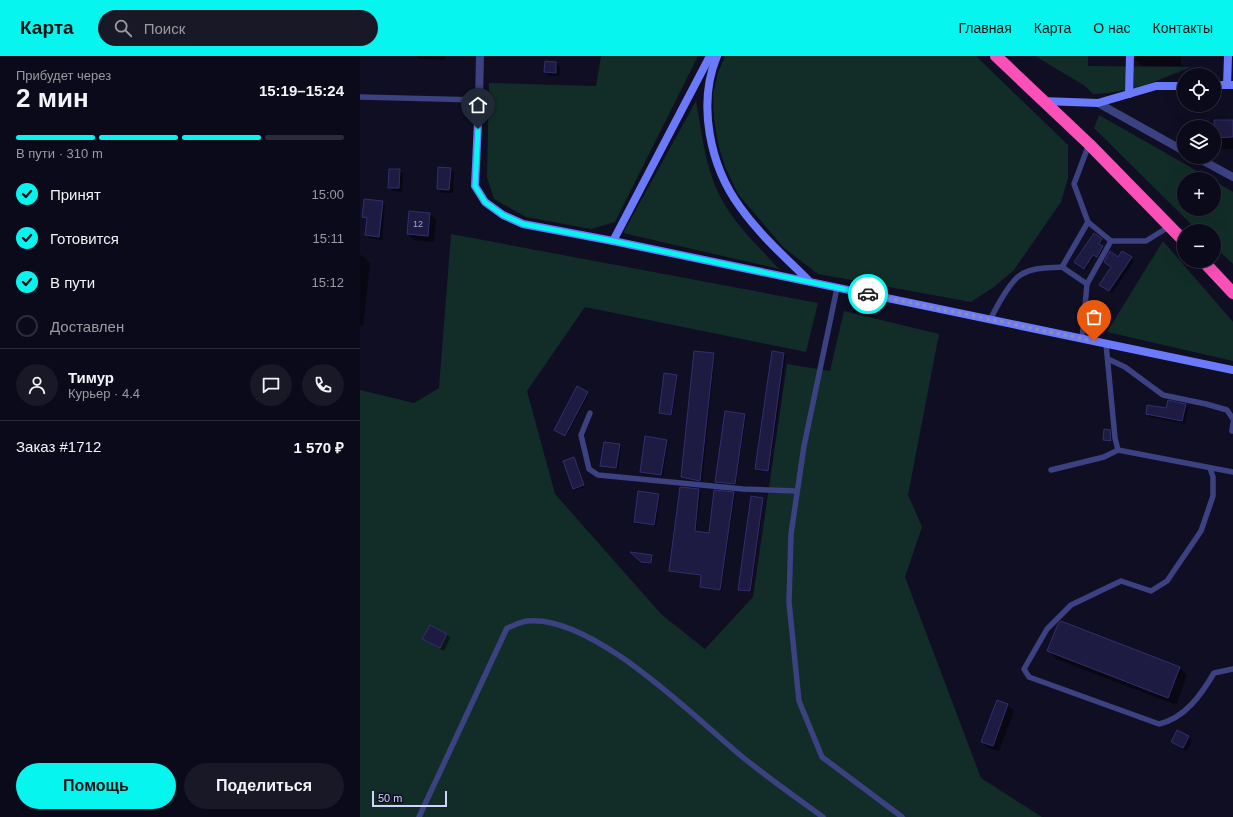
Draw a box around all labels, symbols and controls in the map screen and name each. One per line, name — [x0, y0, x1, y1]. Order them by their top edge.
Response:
search box — [98, 10, 378, 46]
text: Карта — [20, 17, 74, 38]
icon: search — [112, 17, 134, 39]
text: Поиск — [144, 20, 185, 37]
text: Главная — [958, 20, 1012, 36]
text: Карта — [1034, 20, 1071, 36]
text: О нас — [1093, 20, 1131, 36]
text: Контакты — [1153, 20, 1213, 36]
text: Прибудет через — [16, 68, 111, 83]
map controls — [1177, 68, 1221, 268]
button: locate — [1177, 68, 1221, 112]
text: 15:19–15:24 — [259, 82, 344, 99]
text: 2 мин — [16, 83, 89, 113]
pin — [461, 88, 495, 129]
icon: home — [467, 94, 489, 116]
button: layers — [1177, 120, 1221, 164]
text: В пути · 310 m — [16, 146, 103, 161]
button: + — [1177, 172, 1221, 216]
icon: check — [16, 183, 38, 205]
text: Принят — [50, 186, 101, 203]
text: 15:00 — [311, 187, 344, 202]
house number: 12 — [413, 219, 423, 229]
button: − — [1177, 224, 1221, 268]
icon: check — [16, 227, 38, 249]
text: Готовится — [50, 230, 119, 247]
text: 15:11 — [312, 231, 344, 246]
icon: check — [16, 271, 38, 293]
text: В пути — [50, 274, 95, 291]
courier — [848, 274, 888, 314]
text: 15:12 — [311, 275, 344, 290]
icon: car — [857, 283, 879, 305]
pin — [1077, 300, 1111, 341]
icon: bag — [1083, 306, 1105, 328]
text: Доставлен — [50, 318, 124, 335]
button: person — [16, 364, 58, 406]
button: chat — [250, 364, 292, 406]
button: phone — [302, 364, 344, 406]
text: Тимур — [68, 369, 114, 386]
text: Курьер · 4.4 — [68, 386, 140, 401]
text: Заказ #1712 — [16, 438, 101, 455]
text: 1 570 ₽ — [294, 439, 344, 456]
button: Помощь — [16, 763, 176, 809]
button: Поделиться — [184, 763, 344, 809]
scale bar — [372, 789, 447, 808]
text: 50 m — [378, 792, 402, 804]

